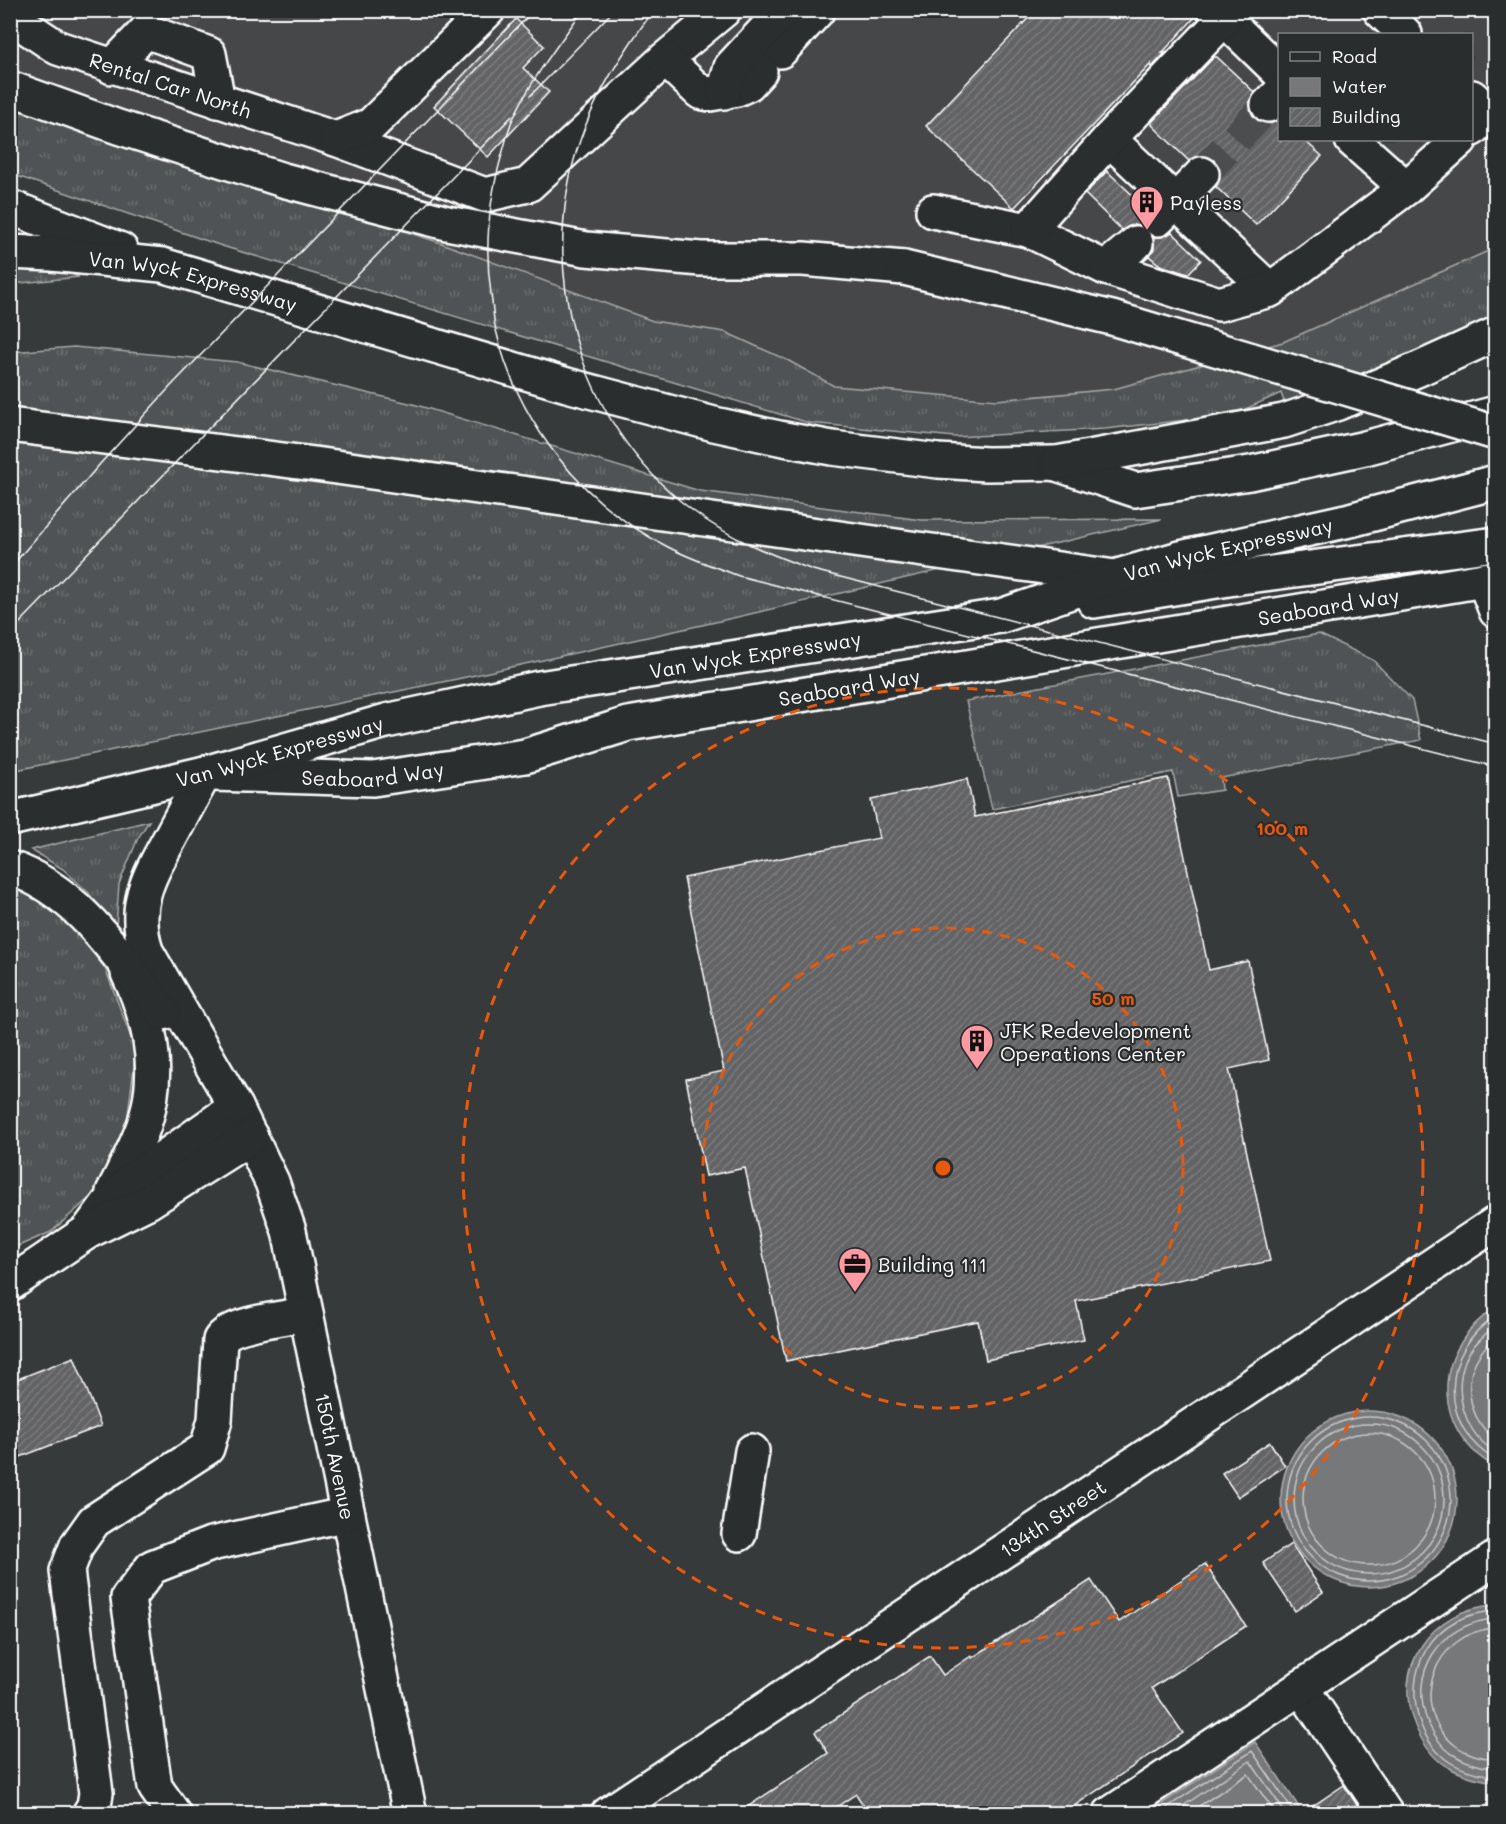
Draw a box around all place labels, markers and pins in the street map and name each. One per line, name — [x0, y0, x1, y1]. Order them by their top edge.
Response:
building icon: Payless — [1129, 184, 1165, 231]
place label: Payless — [1170, 189, 1242, 215]
place label: JFK Redevelopment Operations Center — [1000, 1017, 1191, 1066]
building icon: JFK Redevelopment Operations Center — [959, 1023, 995, 1070]
centre of rings — [933, 1158, 953, 1178]
office icon: Building 111 — [837, 1246, 873, 1293]
place label: Building 111 — [878, 1251, 987, 1277]

